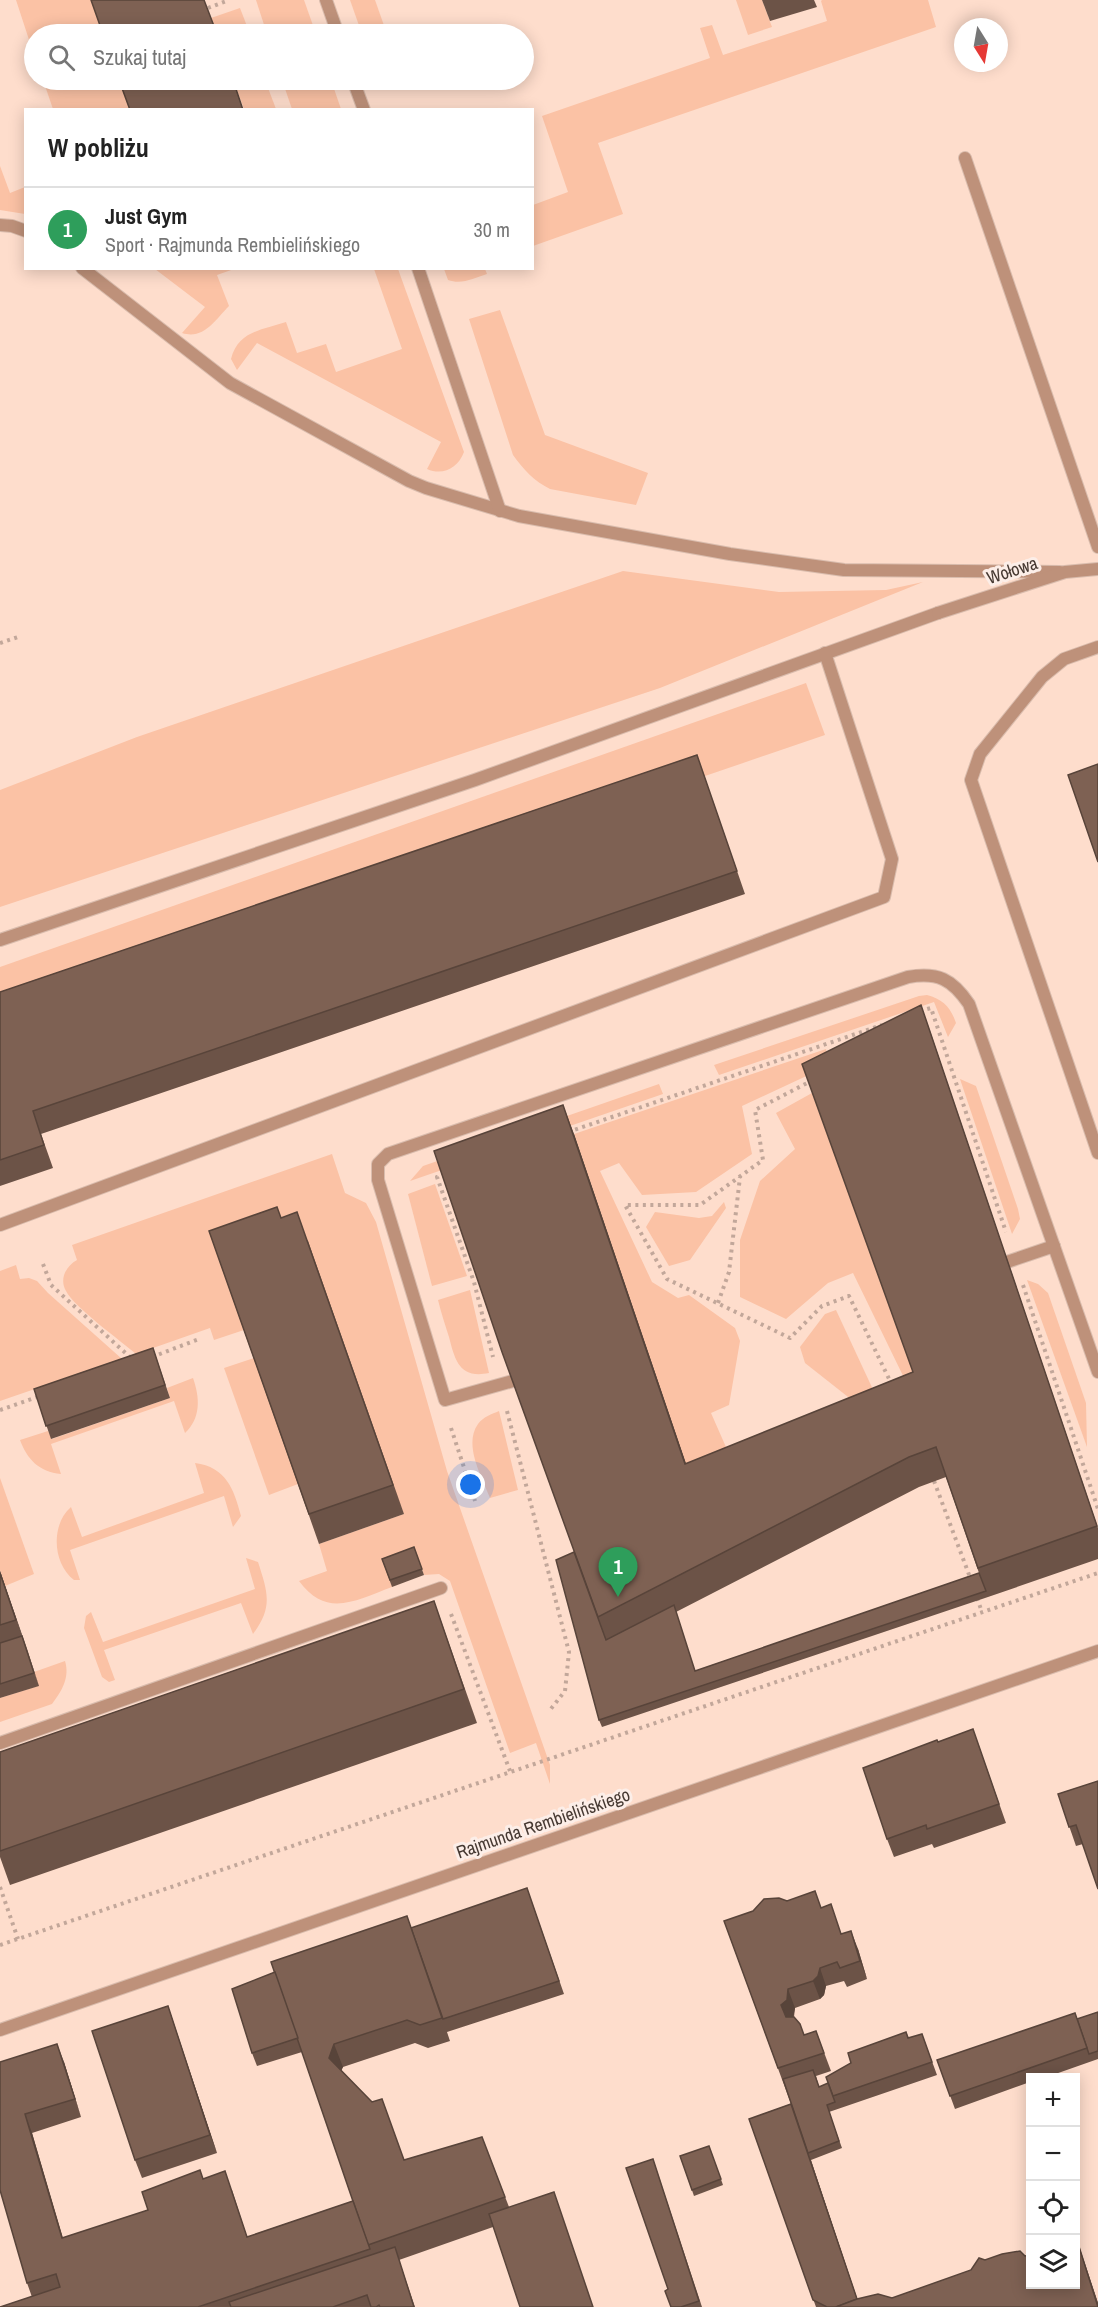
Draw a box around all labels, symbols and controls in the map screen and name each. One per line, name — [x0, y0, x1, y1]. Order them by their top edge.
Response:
north arrow — [954, 18, 1008, 72]
search box — [24, 24, 534, 90]
icon: search — [45, 41, 78, 74]
text: Szukaj tutaj — [93, 42, 186, 72]
text: W pobliżu — [48, 130, 149, 165]
text: Just Gym — [105, 201, 187, 231]
text: 1 — [63, 216, 72, 243]
text: 30 m — [474, 216, 510, 243]
text: Sport · Rajmunda Rembielińskiego — [105, 231, 360, 258]
street label: Wołowa — [983, 550, 1041, 590]
your location — [456, 1470, 485, 1499]
pin: 1 — [598, 1548, 638, 1597]
street label: Rajmunda Rembielińskiego — [453, 1782, 633, 1864]
map controls — [1026, 2073, 1080, 2289]
button: + — [1026, 2073, 1080, 2127]
button: − — [1026, 2127, 1080, 2181]
button: locate — [1026, 2181, 1080, 2235]
button: layers — [1026, 2235, 1080, 2289]

